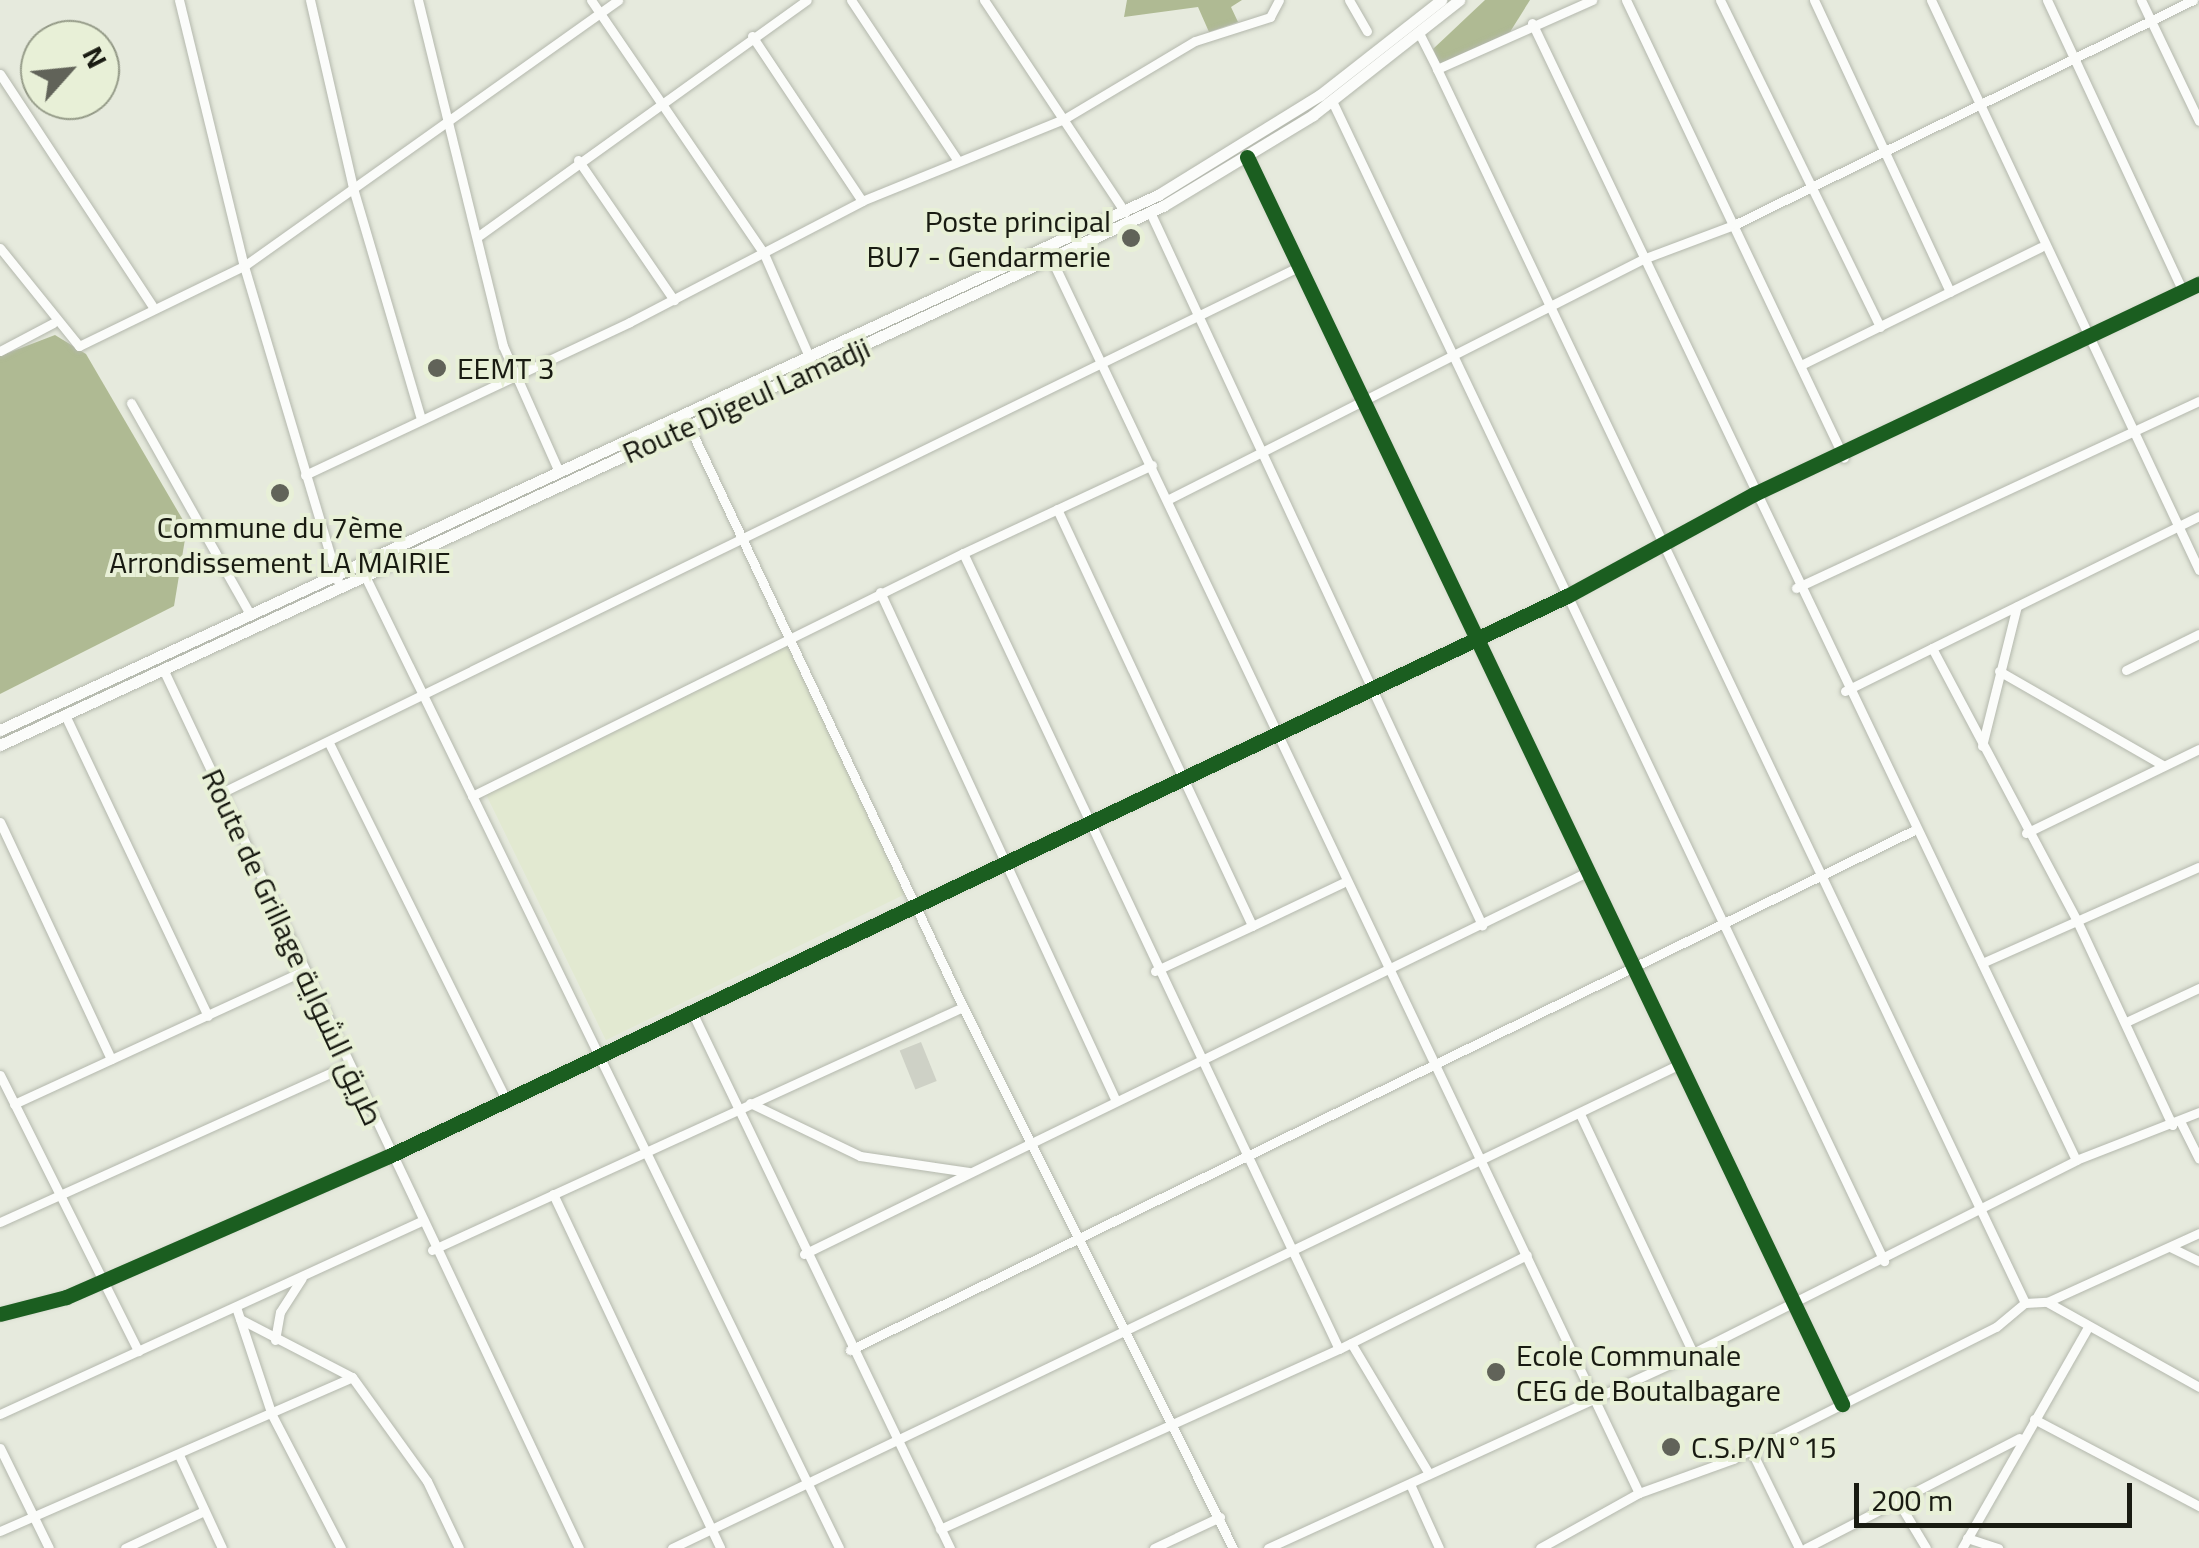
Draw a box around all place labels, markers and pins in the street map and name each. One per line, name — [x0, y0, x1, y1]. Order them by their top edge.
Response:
place label: Poste principal BU7 - Gendarmerie — [867, 203, 1111, 274]
marker: Poste principal BU7 - Gendarmerie — [1120, 227, 1142, 249]
place label: EEMT 3 — [457, 350, 555, 386]
marker: EEMT 3 — [426, 357, 448, 379]
marker: Commune du 7ème Arrondissement LA MAIRIE — [269, 482, 291, 504]
place label: Commune du 7ème Arrondissement LA MAIRIE — [109, 509, 451, 580]
place label: Ecole Communale CEG de Boutalbagare — [1516, 1337, 1781, 1408]
marker: Ecole Communale CEG de Boutalbagare — [1485, 1361, 1507, 1383]
place label: C.S.P/N°15 — [1691, 1429, 1836, 1465]
marker: C.S.P/N°15 — [1660, 1436, 1682, 1458]

